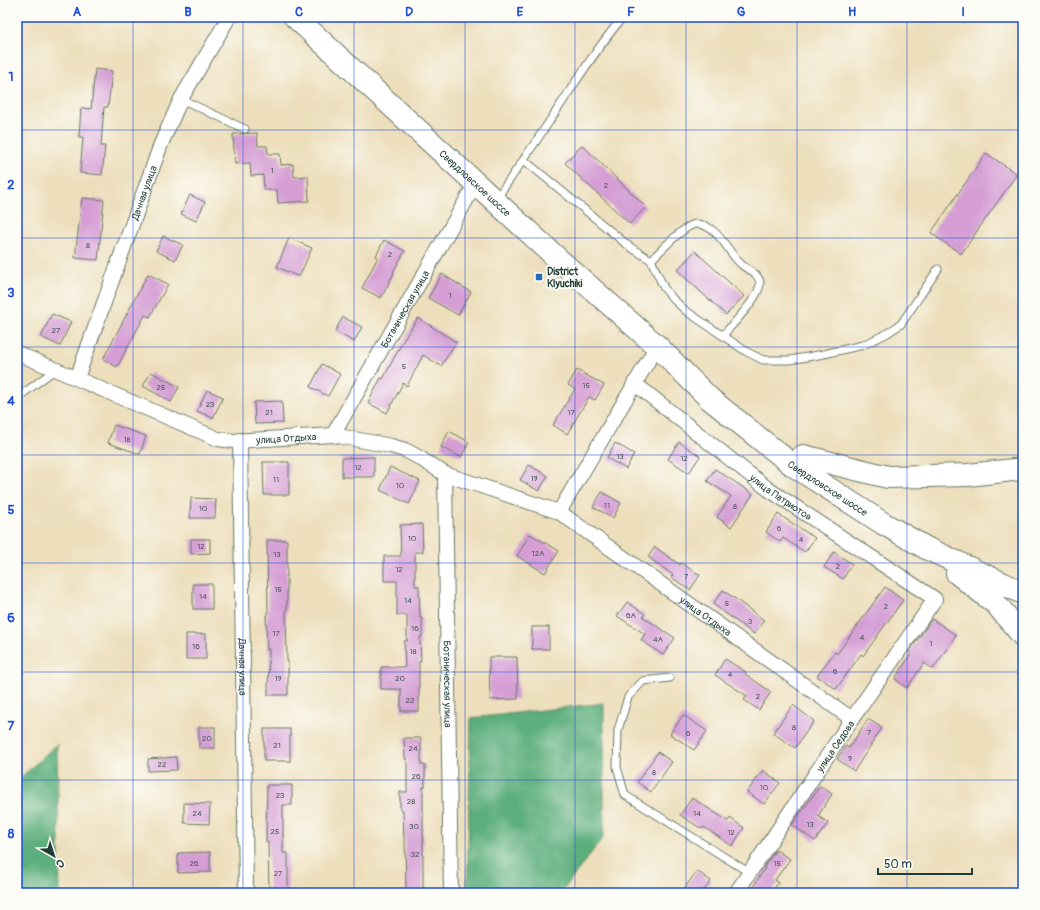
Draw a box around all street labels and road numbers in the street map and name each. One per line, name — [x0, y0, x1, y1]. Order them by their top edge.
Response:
street label: Свердловское шоссе — [436, 148, 513, 219]
street label: Дачная улица — [129, 164, 160, 223]
street label: Ботаническая улица — [379, 268, 432, 350]
street label: улица Отдыха — [255, 431, 317, 447]
street label: Свердловское шоссе — [785, 458, 870, 519]
street label: улица Патриотов — [746, 471, 814, 523]
street label: улица Отдыха — [676, 594, 734, 639]
street label: Дачная улица — [236, 637, 248, 696]
street label: Ботаническая улица — [440, 640, 454, 728]
street label: улица Седова — [814, 718, 858, 775]

